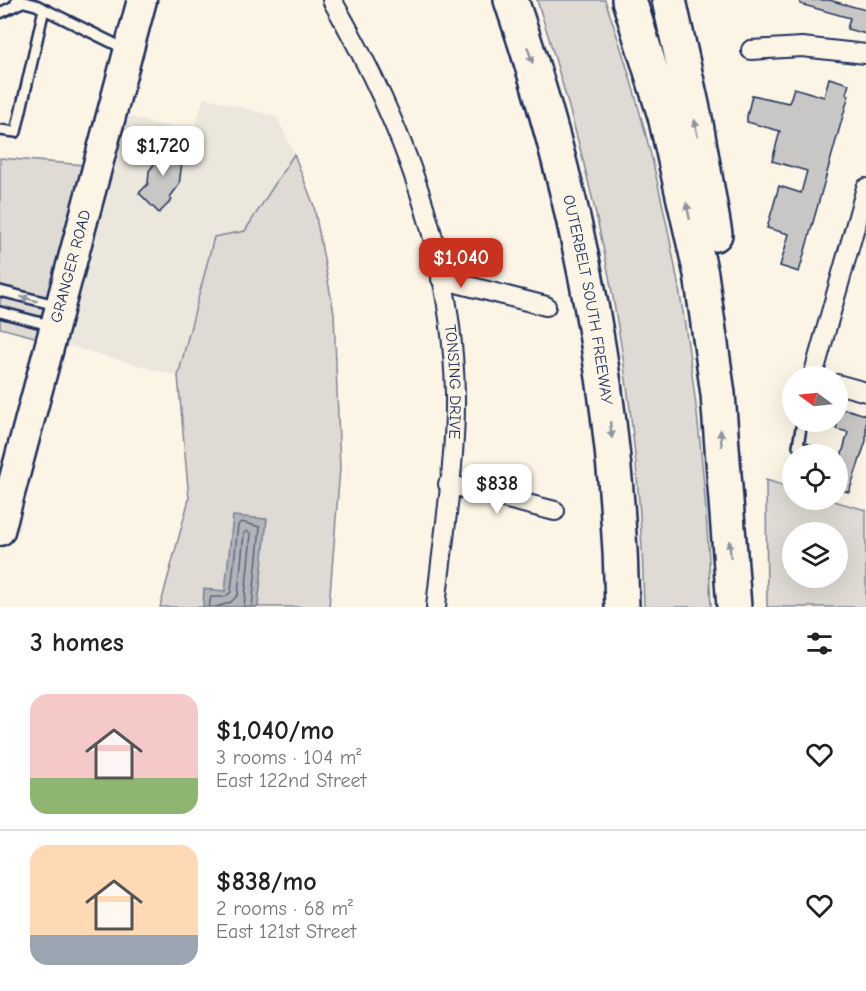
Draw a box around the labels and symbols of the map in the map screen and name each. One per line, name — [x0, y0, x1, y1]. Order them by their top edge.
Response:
one-way arrow — [526, 46, 535, 64]
one-way arrow — [692, 118, 701, 137]
pin: $1,720 — [114, 126, 212, 177]
street label: OUTERBELT SOUTH FREEWAY — [559, 193, 616, 406]
one-way arrow — [683, 202, 692, 221]
street label: GRANGER ROAD — [47, 208, 94, 325]
pin: $1,040 — [412, 238, 510, 289]
one-way arrow — [20, 294, 38, 303]
street label: TONSING DRIVE — [441, 323, 464, 440]
north arrow — [782, 366, 848, 432]
one-way arrow — [606, 421, 616, 440]
one-way arrow — [716, 429, 726, 448]
pin: $838 — [461, 464, 533, 515]
one-way arrow — [725, 539, 735, 558]

